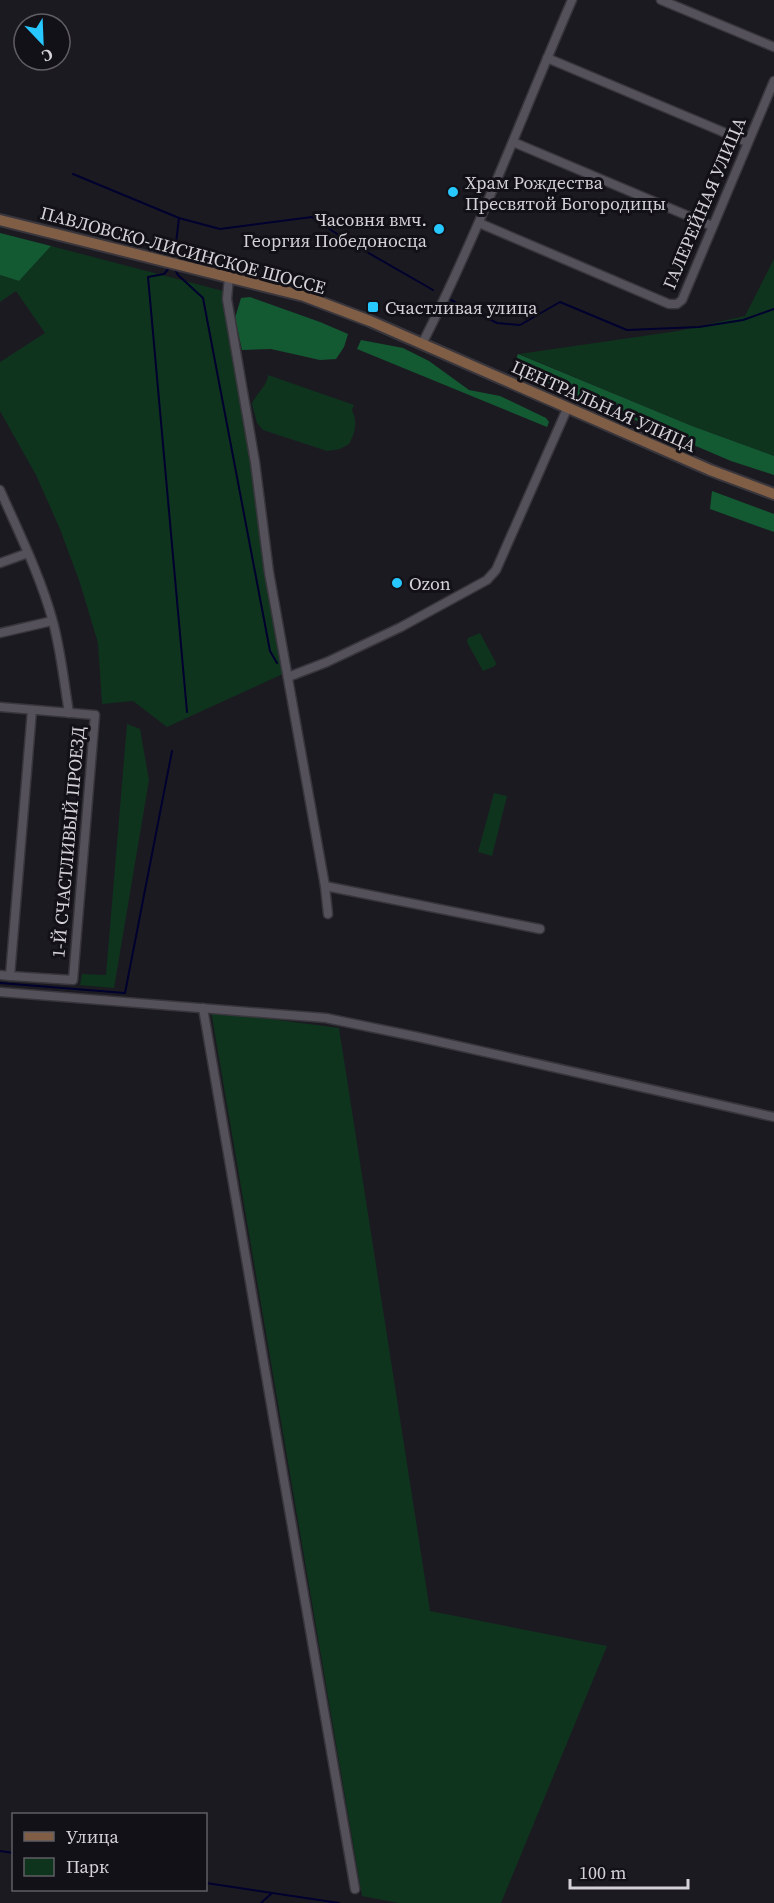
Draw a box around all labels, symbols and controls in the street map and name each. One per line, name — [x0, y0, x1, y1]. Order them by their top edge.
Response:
north arrow — [12, 12, 72, 72]
text: С — [39, 44, 57, 68]
street label: ГАЛЕРЕЙНАЯ УЛИЦА — [656, 113, 752, 293]
place label: Храм Рождества Пресвятой Богородицы — [465, 170, 666, 216]
marker: Храм Рождества Пресвятой Богородицы — [446, 185, 460, 199]
street label: ПАВЛОВСКО-ЛИСИНСКОЕ ШОССЕ — [38, 200, 328, 300]
place label: Часовня вмч. Георгия Победоносца — [243, 207, 428, 253]
marker: Часовня вмч. Георгия Победоносца — [432, 222, 446, 236]
place label: Счастливая улица — [385, 295, 538, 320]
marker: Счастливая улица — [366, 300, 380, 314]
street label: ЦЕНТРАЛЬНАЯ УЛИЦА — [508, 354, 700, 458]
place label: Ozon — [409, 571, 451, 596]
marker: Ozon — [390, 576, 404, 590]
street label: 1-Й СЧАСТЛИВЫЙ ПРОЕЗД — [45, 725, 91, 959]
legend — [12, 1813, 207, 1891]
text: Улица — [66, 1824, 119, 1849]
scale bar — [570, 1852, 688, 1890]
text: Парк — [66, 1854, 109, 1879]
text: 100 m — [579, 1860, 626, 1885]

